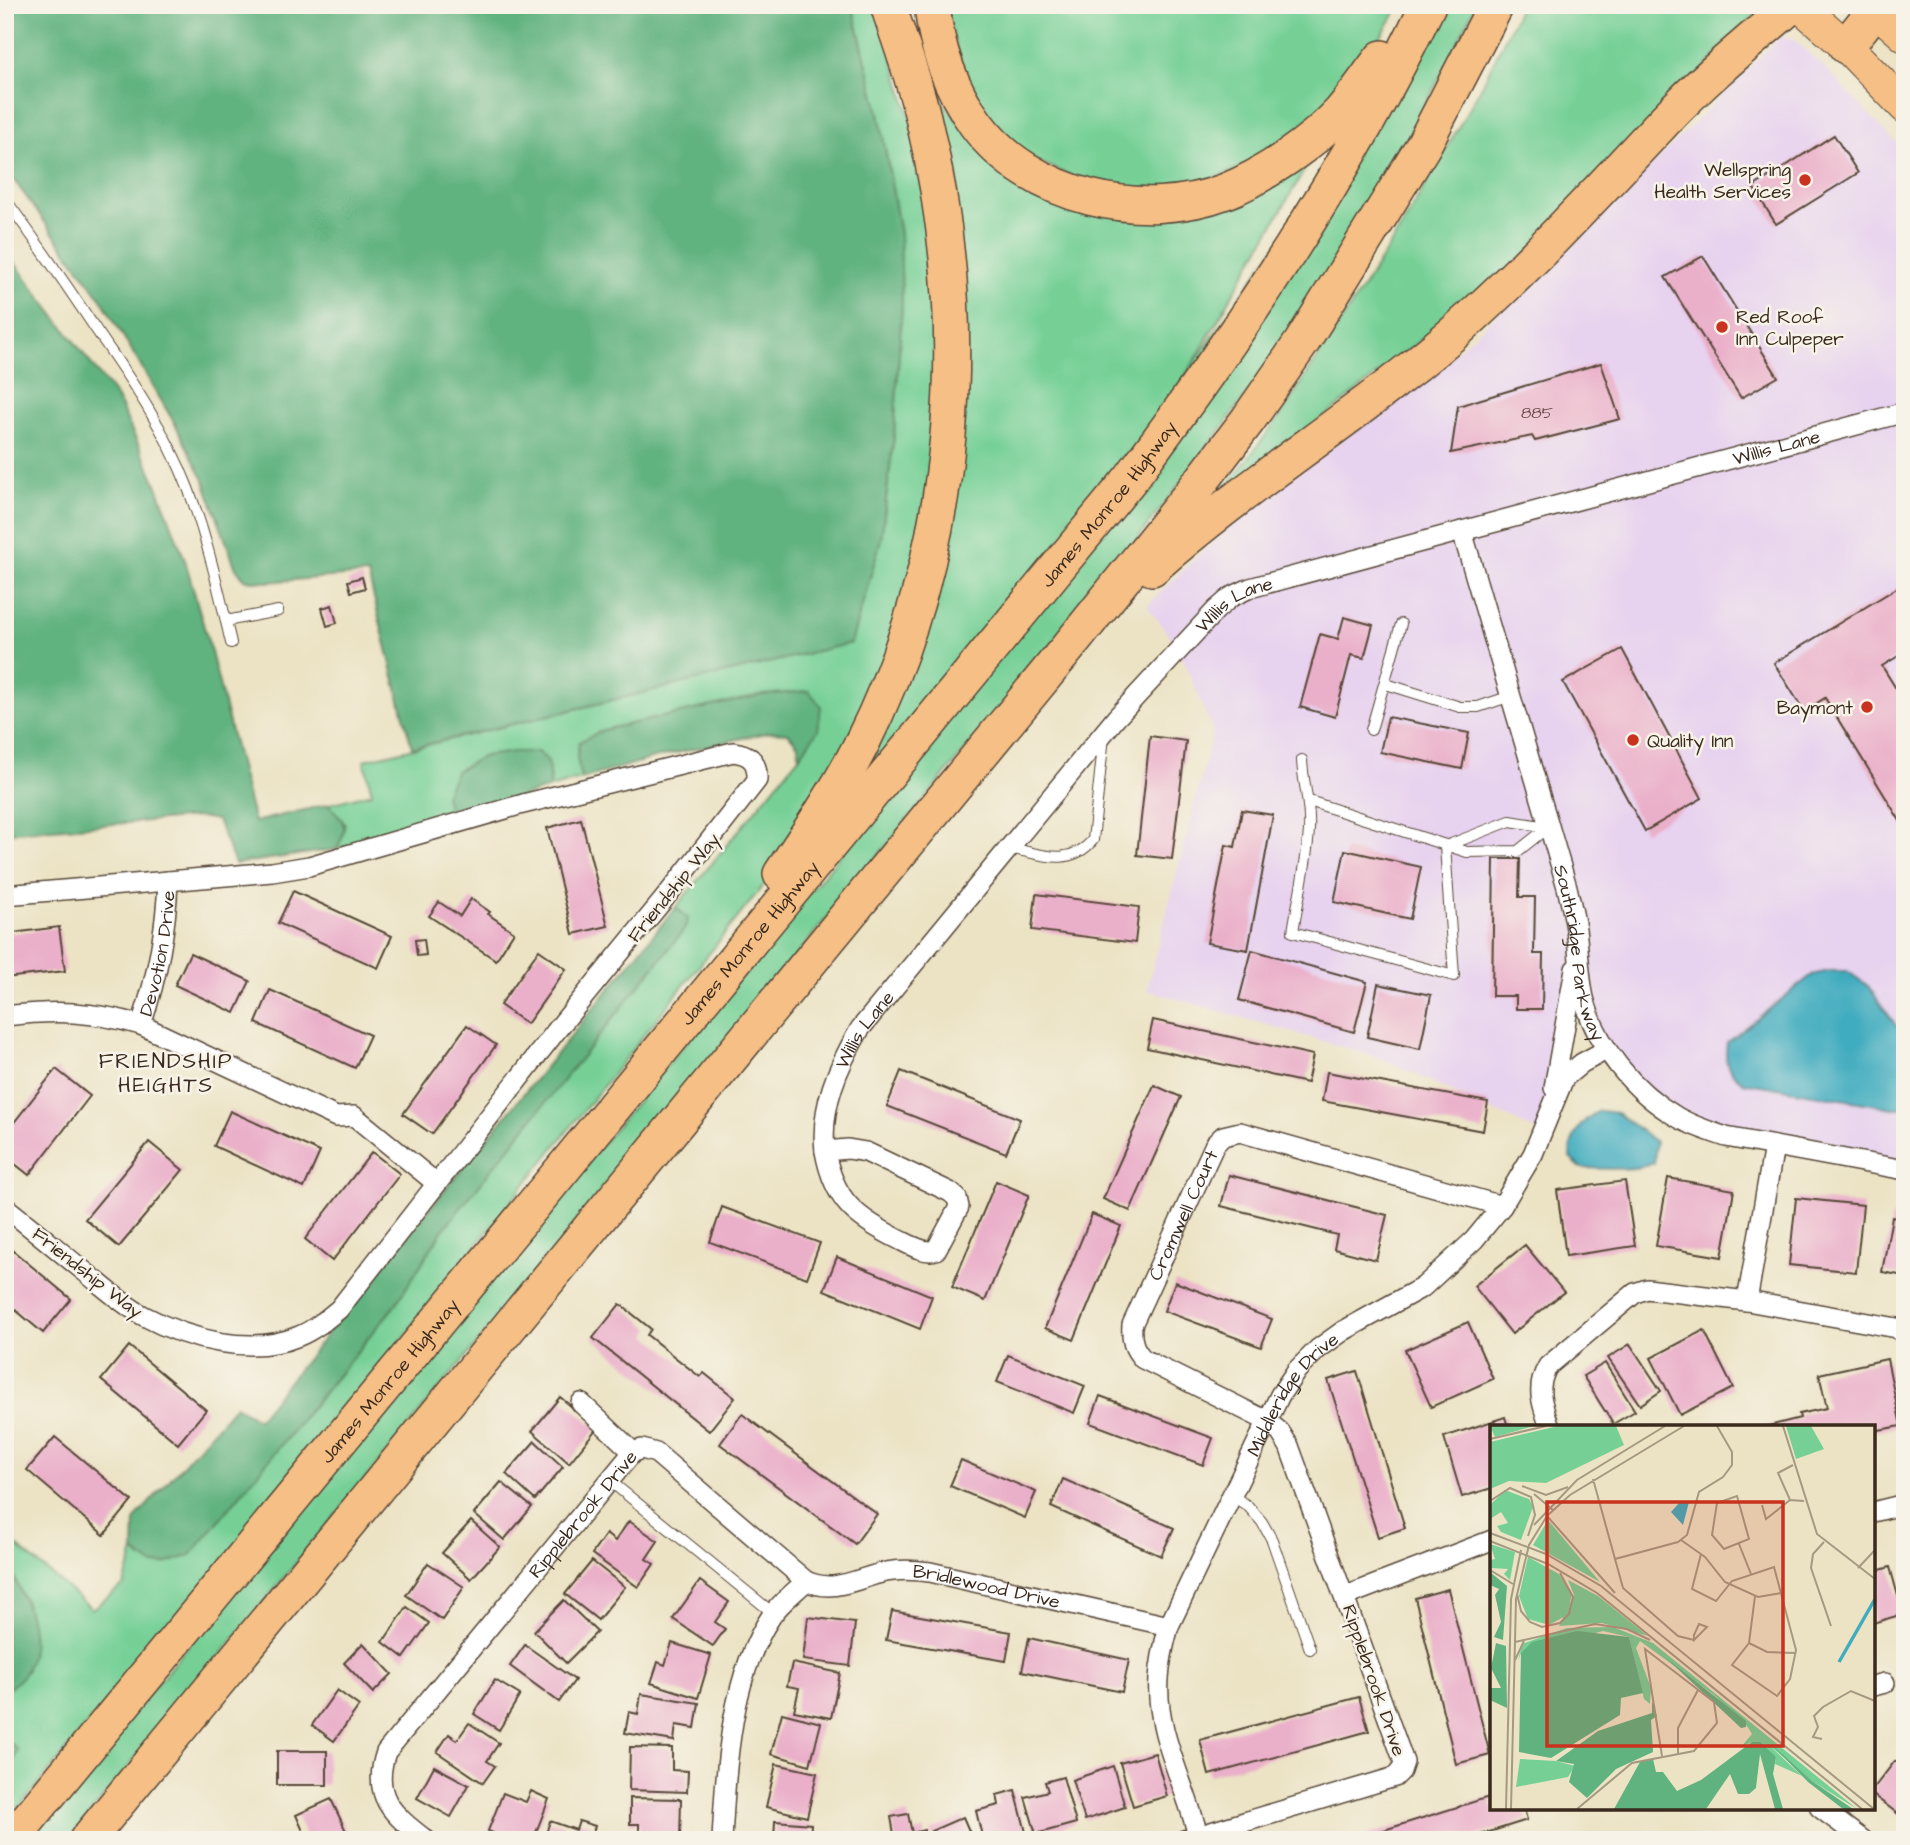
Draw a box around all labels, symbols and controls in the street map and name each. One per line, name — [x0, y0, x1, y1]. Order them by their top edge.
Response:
place label: Wellspring Health Services — [1654, 157, 1791, 206]
marker: Wellspring Health Services — [1797, 172, 1813, 188]
place label: Red Roof Inn Culpeper — [1736, 304, 1844, 353]
marker: Red Roof Inn Culpeper — [1714, 319, 1730, 335]
house number: 885 — [1521, 402, 1554, 424]
street label: James Monroe Highway — [1034, 415, 1185, 594]
street label: Willis Lane — [1730, 423, 1823, 473]
street label: Willis Lane — [1190, 571, 1276, 639]
place label: Baymont — [1777, 695, 1853, 723]
marker: Baymont — [1859, 699, 1875, 715]
place label: Quality Inn — [1647, 728, 1733, 756]
marker: Quality Inn — [1625, 732, 1641, 748]
street label: Friendship Way — [622, 827, 728, 949]
street label: James Monroe Highway — [674, 855, 827, 1032]
street label: Southridge Parkway — [1546, 861, 1611, 1047]
street label: Devotion Drive — [133, 890, 183, 1020]
street label: Willis Lane — [829, 985, 901, 1073]
district label: FRIENDSHIP HEIGHTS — [99, 1047, 233, 1100]
street label: Cromwell Court — [1142, 1146, 1226, 1285]
street label: Friendship Way — [25, 1221, 149, 1326]
street label: James Monroe Highway — [314, 1293, 467, 1470]
street label: Middleridge Drive — [1241, 1326, 1345, 1461]
inset map — [1490, 1425, 1875, 1810]
street label: Ripplebrook Drive — [523, 1445, 644, 1584]
street label: Bridlewood Drive — [912, 1558, 1063, 1616]
street label: Ripplebrook Drive — [1335, 1601, 1412, 1760]

